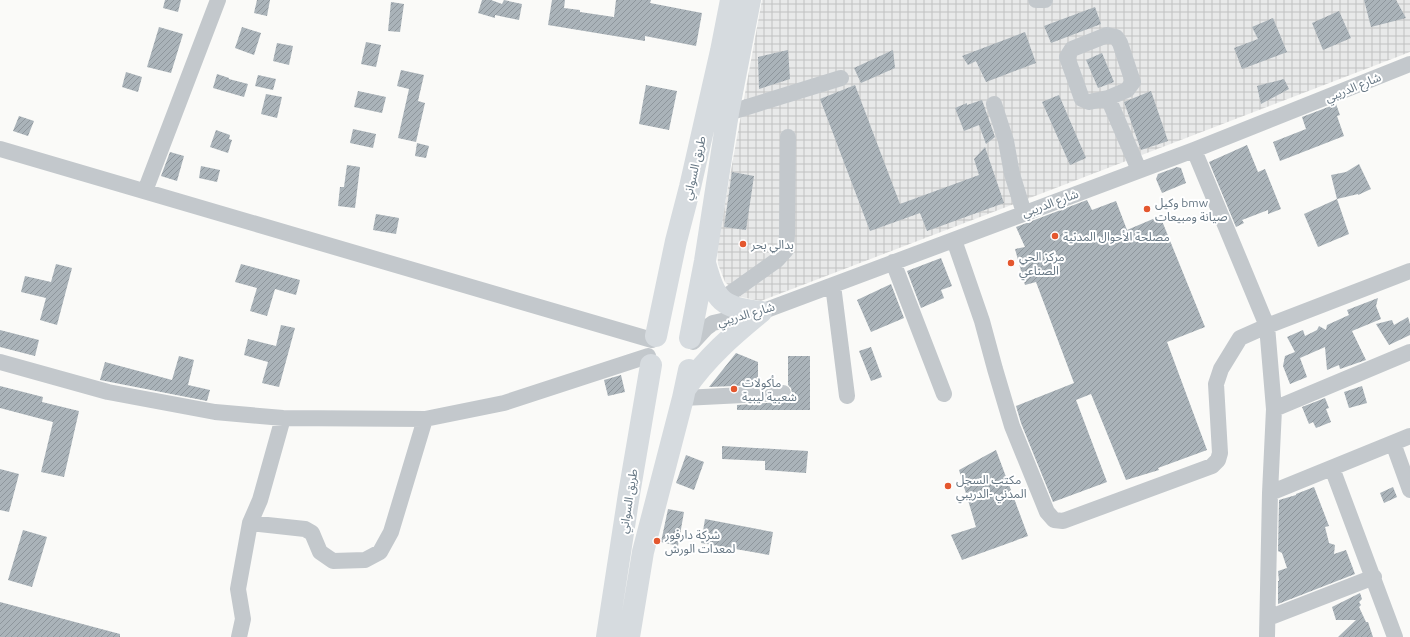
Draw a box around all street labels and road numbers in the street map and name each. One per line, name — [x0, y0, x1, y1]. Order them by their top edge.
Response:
street label: شارع الدريبي — [1323, 70, 1384, 108]
street label: طريق السواني — [680, 135, 711, 202]
street label: شارع الدريبي — [1020, 187, 1081, 223]
street label: شارع الدريبي — [716, 300, 777, 332]
street label: طريق السواني — [616, 468, 643, 535]

